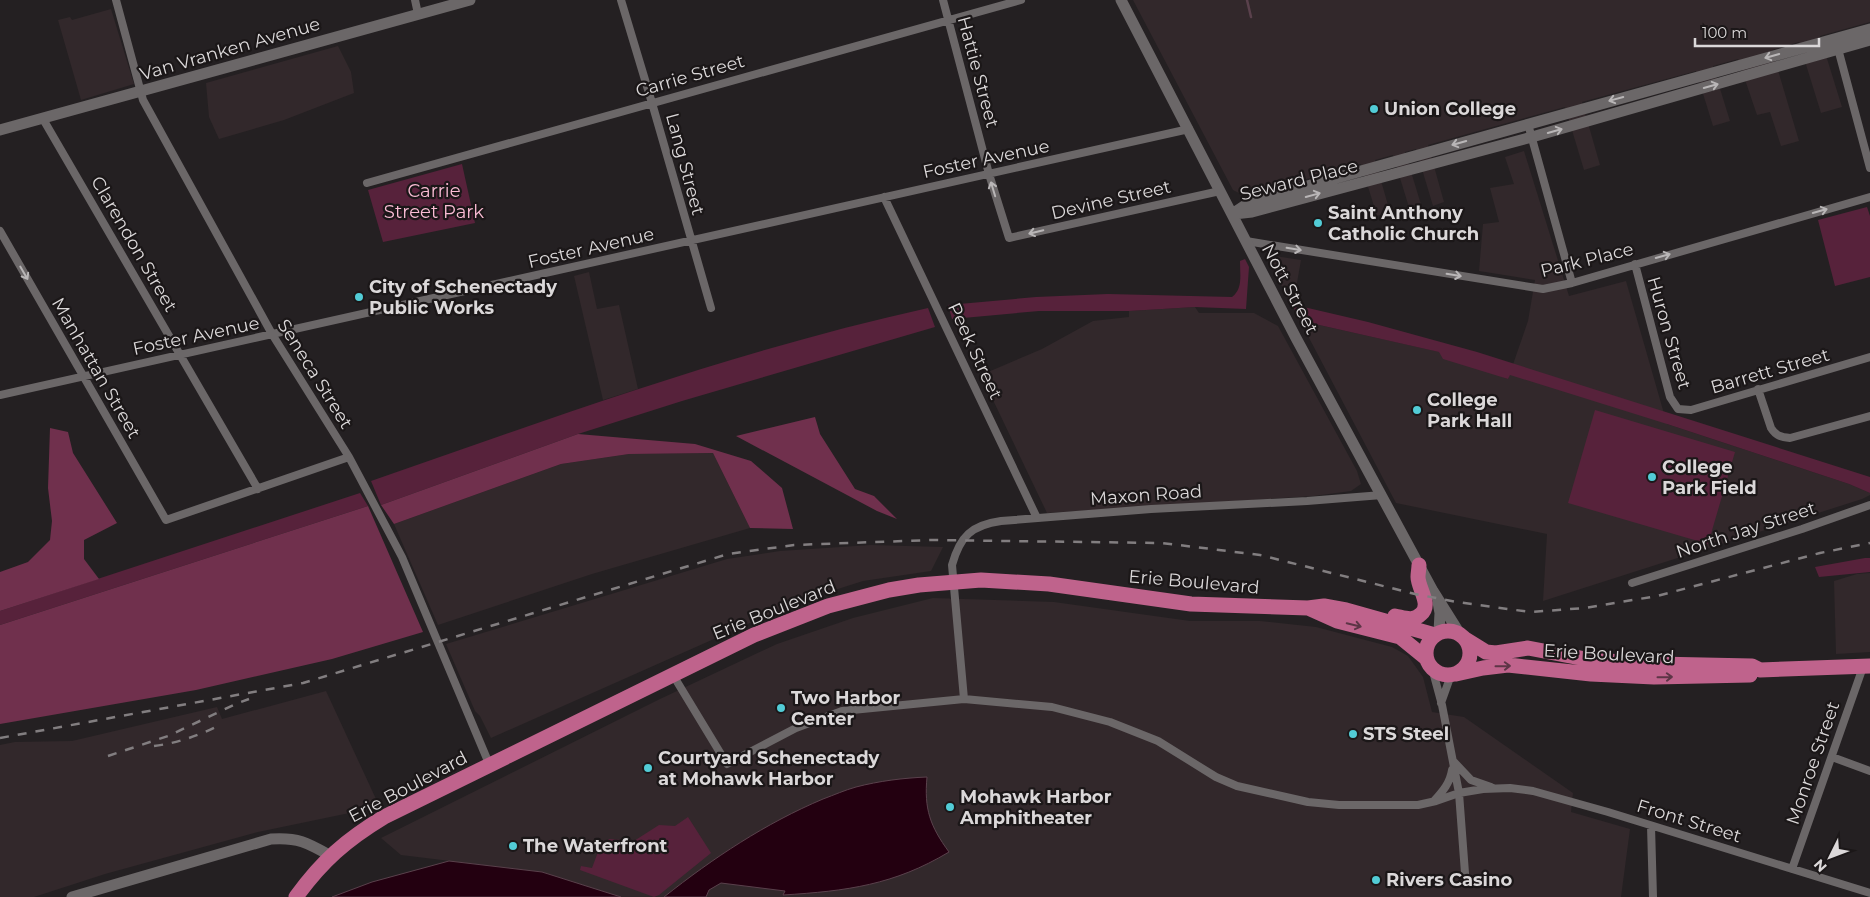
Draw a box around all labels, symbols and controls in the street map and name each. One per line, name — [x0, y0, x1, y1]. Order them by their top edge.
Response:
street label: Van Vranken Avenue — [137, 13, 323, 85]
street label: Hattie Street — [953, 14, 1003, 130]
scale bar — [1695, 15, 1819, 47]
text: 100 m — [1702, 23, 1747, 42]
street label: Carrie Street — [633, 50, 747, 102]
one-way arrow — [1765, 52, 1781, 61]
one-way arrow — [1703, 80, 1719, 90]
one-way arrow — [1608, 95, 1624, 105]
place label: Union College — [1384, 98, 1516, 120]
marker: Union College — [1368, 103, 1380, 115]
street label: Lang Street — [661, 111, 709, 217]
one-way arrow — [1547, 125, 1563, 135]
street label: Foster Avenue — [921, 135, 1051, 183]
one-way arrow — [1452, 139, 1468, 148]
street label: Seward Place — [1238, 155, 1360, 205]
street label: Clarendon Street — [86, 172, 182, 316]
street label: Devine Street — [1049, 176, 1173, 224]
park label: Carrie Street Park — [384, 180, 484, 223]
one-way arrow — [988, 182, 998, 198]
one-way arrow — [1305, 190, 1321, 200]
place label: Saint Anthony Catholic Church — [1328, 202, 1479, 245]
one-way arrow — [1811, 206, 1827, 216]
marker: Saint Anthony Catholic Church — [1312, 217, 1324, 229]
street label: Foster Avenue — [526, 223, 656, 273]
one-way arrow — [1028, 228, 1044, 237]
street label: Park Place — [1538, 238, 1636, 282]
street label: Nott Street — [1257, 240, 1323, 338]
one-way arrow — [1285, 244, 1301, 254]
one-way arrow — [1655, 250, 1671, 260]
one-way arrow — [20, 265, 30, 280]
one-way arrow — [1446, 270, 1462, 280]
street label: Huron Street — [1642, 274, 1696, 392]
place label: City of Schenectady Public Works — [369, 276, 557, 319]
marker: City of Schenectady Public Works — [353, 291, 365, 303]
street label: Manhattan Street — [47, 294, 145, 442]
street label: Peek Street — [943, 299, 1007, 403]
street label: Foster Avenue — [131, 312, 261, 360]
street label: Seneca Street — [273, 315, 357, 433]
street label: Barrett Street — [1708, 344, 1832, 398]
place label: College Park Hall — [1427, 389, 1512, 432]
marker: College Park Hall — [1411, 404, 1423, 416]
place label: College Park Field — [1662, 456, 1757, 499]
marker: College Park Field — [1646, 471, 1658, 483]
street label: Maxon Road — [1089, 480, 1203, 510]
street label: North Jay Street — [1673, 497, 1819, 563]
street label: Erie Boulevard — [1128, 565, 1260, 599]
street label: Erie Boulevard — [709, 575, 839, 645]
one-way arrow — [1345, 621, 1361, 630]
street label: Erie Boulevard — [1543, 640, 1675, 668]
one-way arrow — [1495, 661, 1511, 671]
one-way arrow — [1657, 672, 1673, 682]
place label: Two Harbor Center — [791, 687, 901, 730]
street label: Monroe Street — [1782, 698, 1844, 828]
marker: Two Harbor Center — [775, 702, 787, 714]
place label: STS Steel — [1363, 723, 1449, 745]
marker: STS Steel — [1347, 728, 1359, 740]
street label: Erie Boulevard — [345, 746, 471, 828]
place label: Courtyard Schenectady at Mohawk Harbor — [658, 747, 880, 790]
marker: Courtyard Schenectady at Mohawk Harbor — [642, 762, 654, 774]
place label: Mohawk Harbor Amphitheater — [959, 786, 1112, 829]
street label: Front Street — [1634, 795, 1744, 847]
marker: Mohawk Harbor Amphitheater — [944, 801, 956, 813]
north arrow — [1805, 832, 1855, 882]
place label: The Waterfront — [523, 835, 668, 857]
marker: The Waterfront — [507, 840, 519, 852]
text: N — [1810, 855, 1831, 876]
place label: Rivers Casino — [1386, 869, 1512, 891]
marker: Rivers Casino — [1370, 874, 1382, 886]

